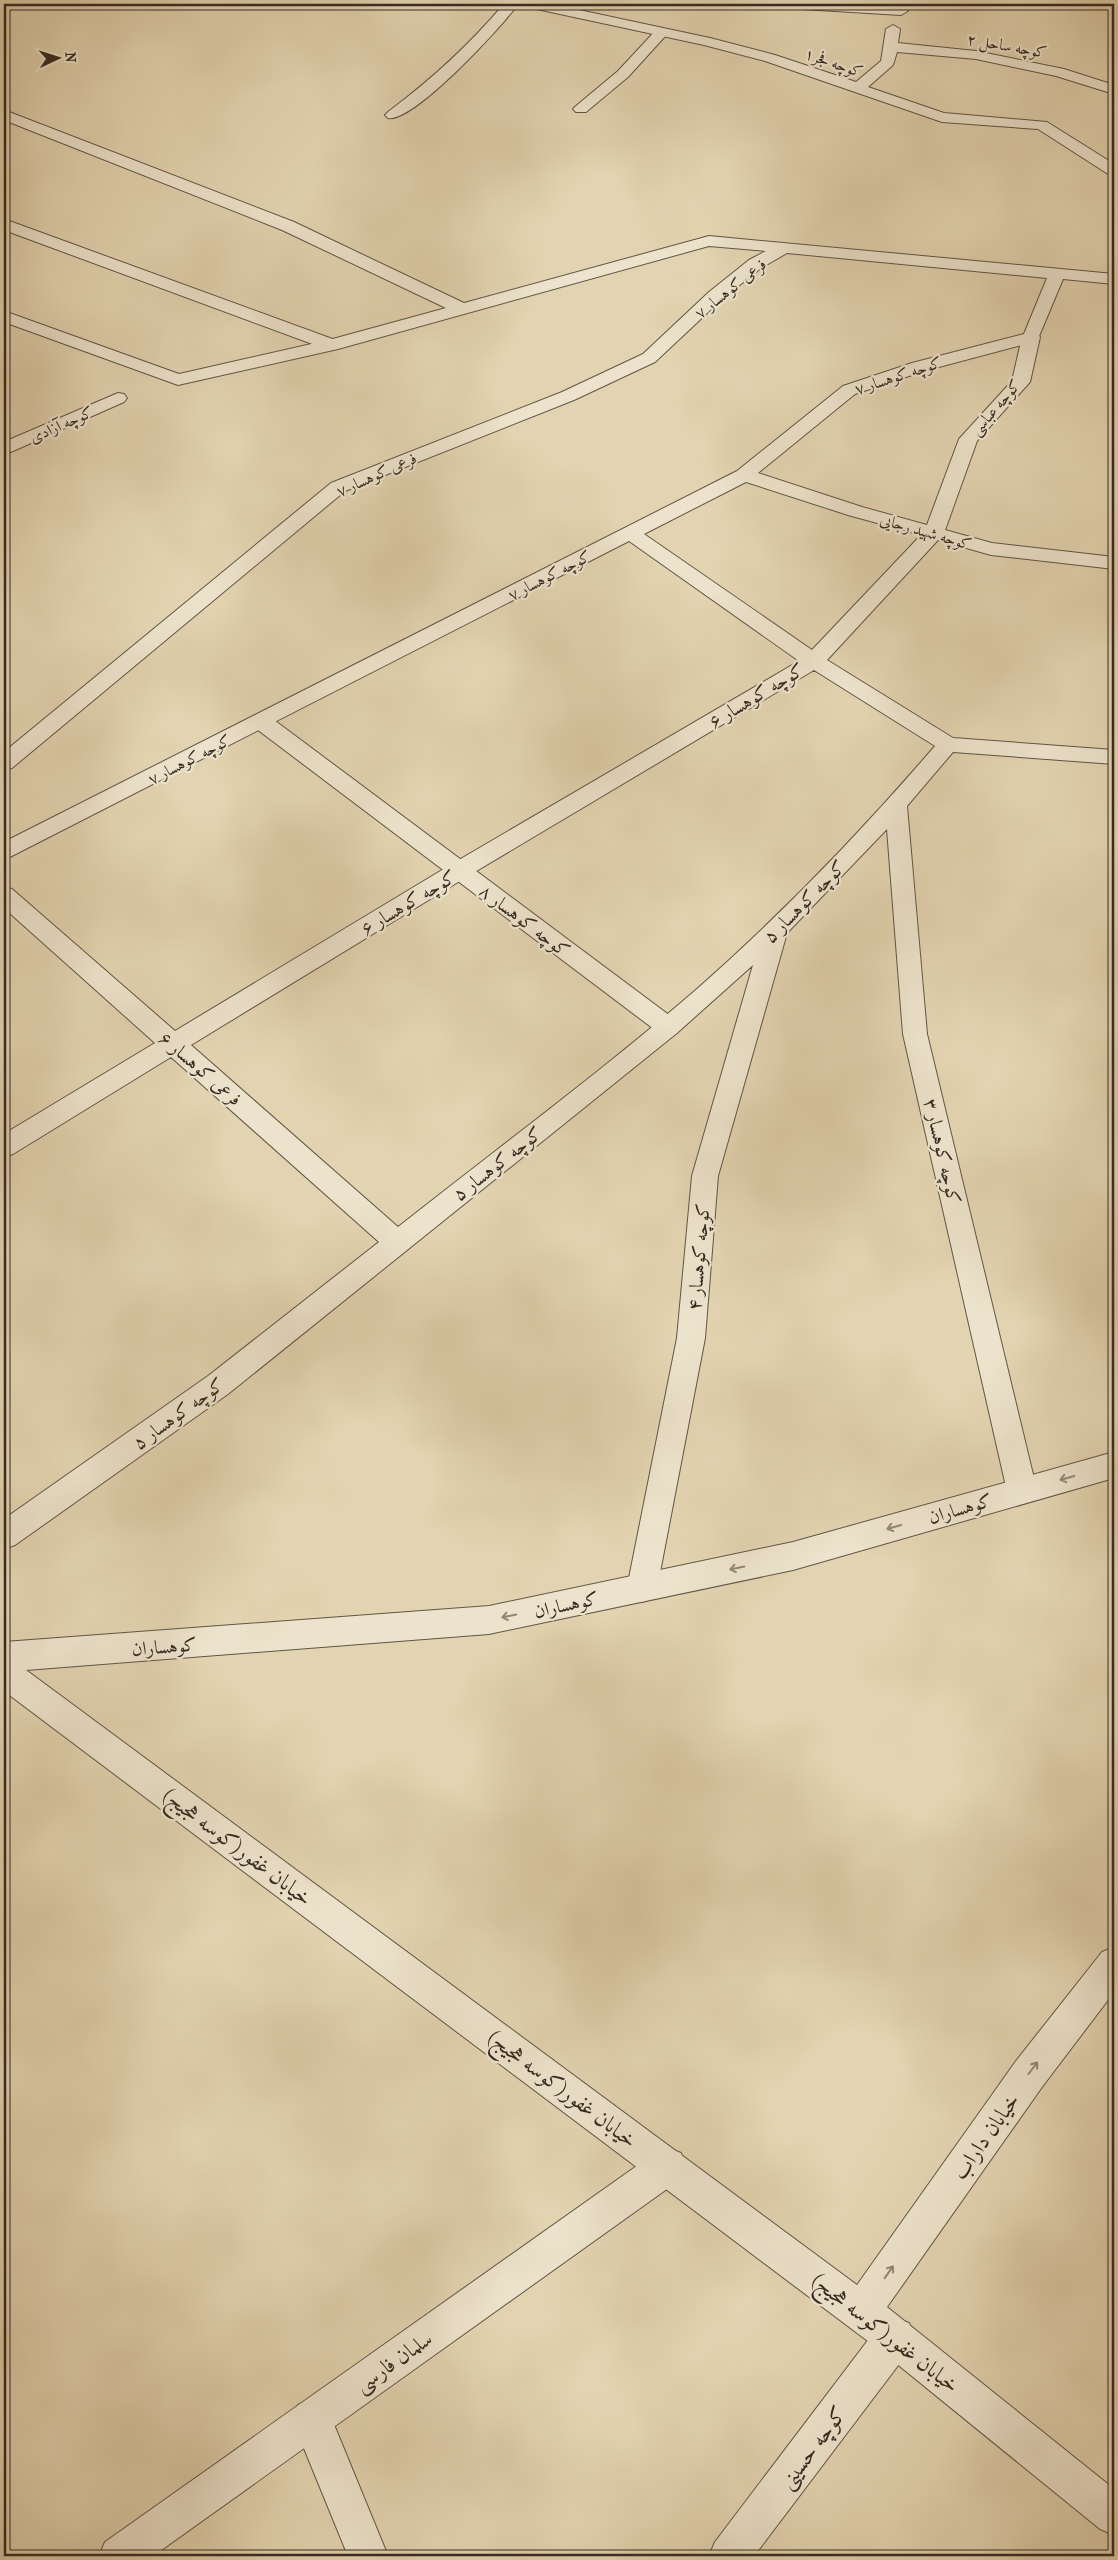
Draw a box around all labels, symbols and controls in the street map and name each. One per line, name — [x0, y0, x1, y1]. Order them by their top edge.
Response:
street label: کوچه ساحل ۲ — [965, 29, 1048, 64]
north arrow — [32, 32, 82, 82]
street label: کوچه فجر۱ — [801, 44, 866, 83]
text: N — [62, 51, 79, 63]
street label: فرعی کوهسار ۷ — [691, 254, 771, 323]
street label: کوچه کوهسار ۷ — [852, 352, 945, 400]
street label: کوچه عباسی — [966, 376, 1026, 440]
street label: کوچه آزادی — [26, 402, 97, 449]
street label: فرعی کوهسار ۷ — [333, 448, 420, 502]
street label: کوچه شهید رجایی — [877, 509, 974, 556]
street label: کوچه کوهسار ۷ — [505, 546, 595, 606]
street label: کوچه کوهسار ۶ — [705, 659, 809, 735]
street label: کوچه کوهسار ۷ — [145, 730, 235, 790]
street label: کوچه کوهسار ۵ — [759, 856, 852, 949]
street label: کوچه کوهسار ۶ — [357, 866, 461, 942]
street label: کوچه کوهسار ۸ — [474, 880, 574, 964]
street label: فرعی کوهسار ۶ — [154, 1027, 246, 1111]
street label: کوچه کوهسار ۳ — [917, 1096, 965, 1206]
street label: کوچه کوهسار ۵ — [449, 1122, 548, 1207]
street label: کوچه کوهسار ۴ — [683, 1203, 717, 1312]
street label: کوچه کوهسار ۵ — [129, 1373, 230, 1456]
one-way arrow — [1060, 1474, 1076, 1483]
street label: کوهساران — [926, 1489, 995, 1530]
one-way arrow — [887, 1523, 903, 1532]
one-way arrow — [729, 1563, 745, 1573]
street label: کوهساران — [532, 1587, 601, 1624]
one-way arrow — [502, 1612, 518, 1621]
street label: کوهساران — [131, 1634, 198, 1661]
street label: خیابان غفور(کوسه هجیج) — [154, 1782, 317, 1916]
street label: خیابان غفور(کوسه هجیج) — [479, 2024, 642, 2158]
one-way arrow — [1028, 2062, 1039, 2075]
street label: خیابان داراب — [947, 2088, 1025, 2185]
one-way arrow — [884, 2266, 894, 2280]
street label: خیابان غفور(کوسه هجیج) — [803, 2267, 964, 2403]
street label: سلمان فارسی — [350, 2326, 439, 2400]
street label: کوچه حسینی — [773, 2401, 854, 2495]

